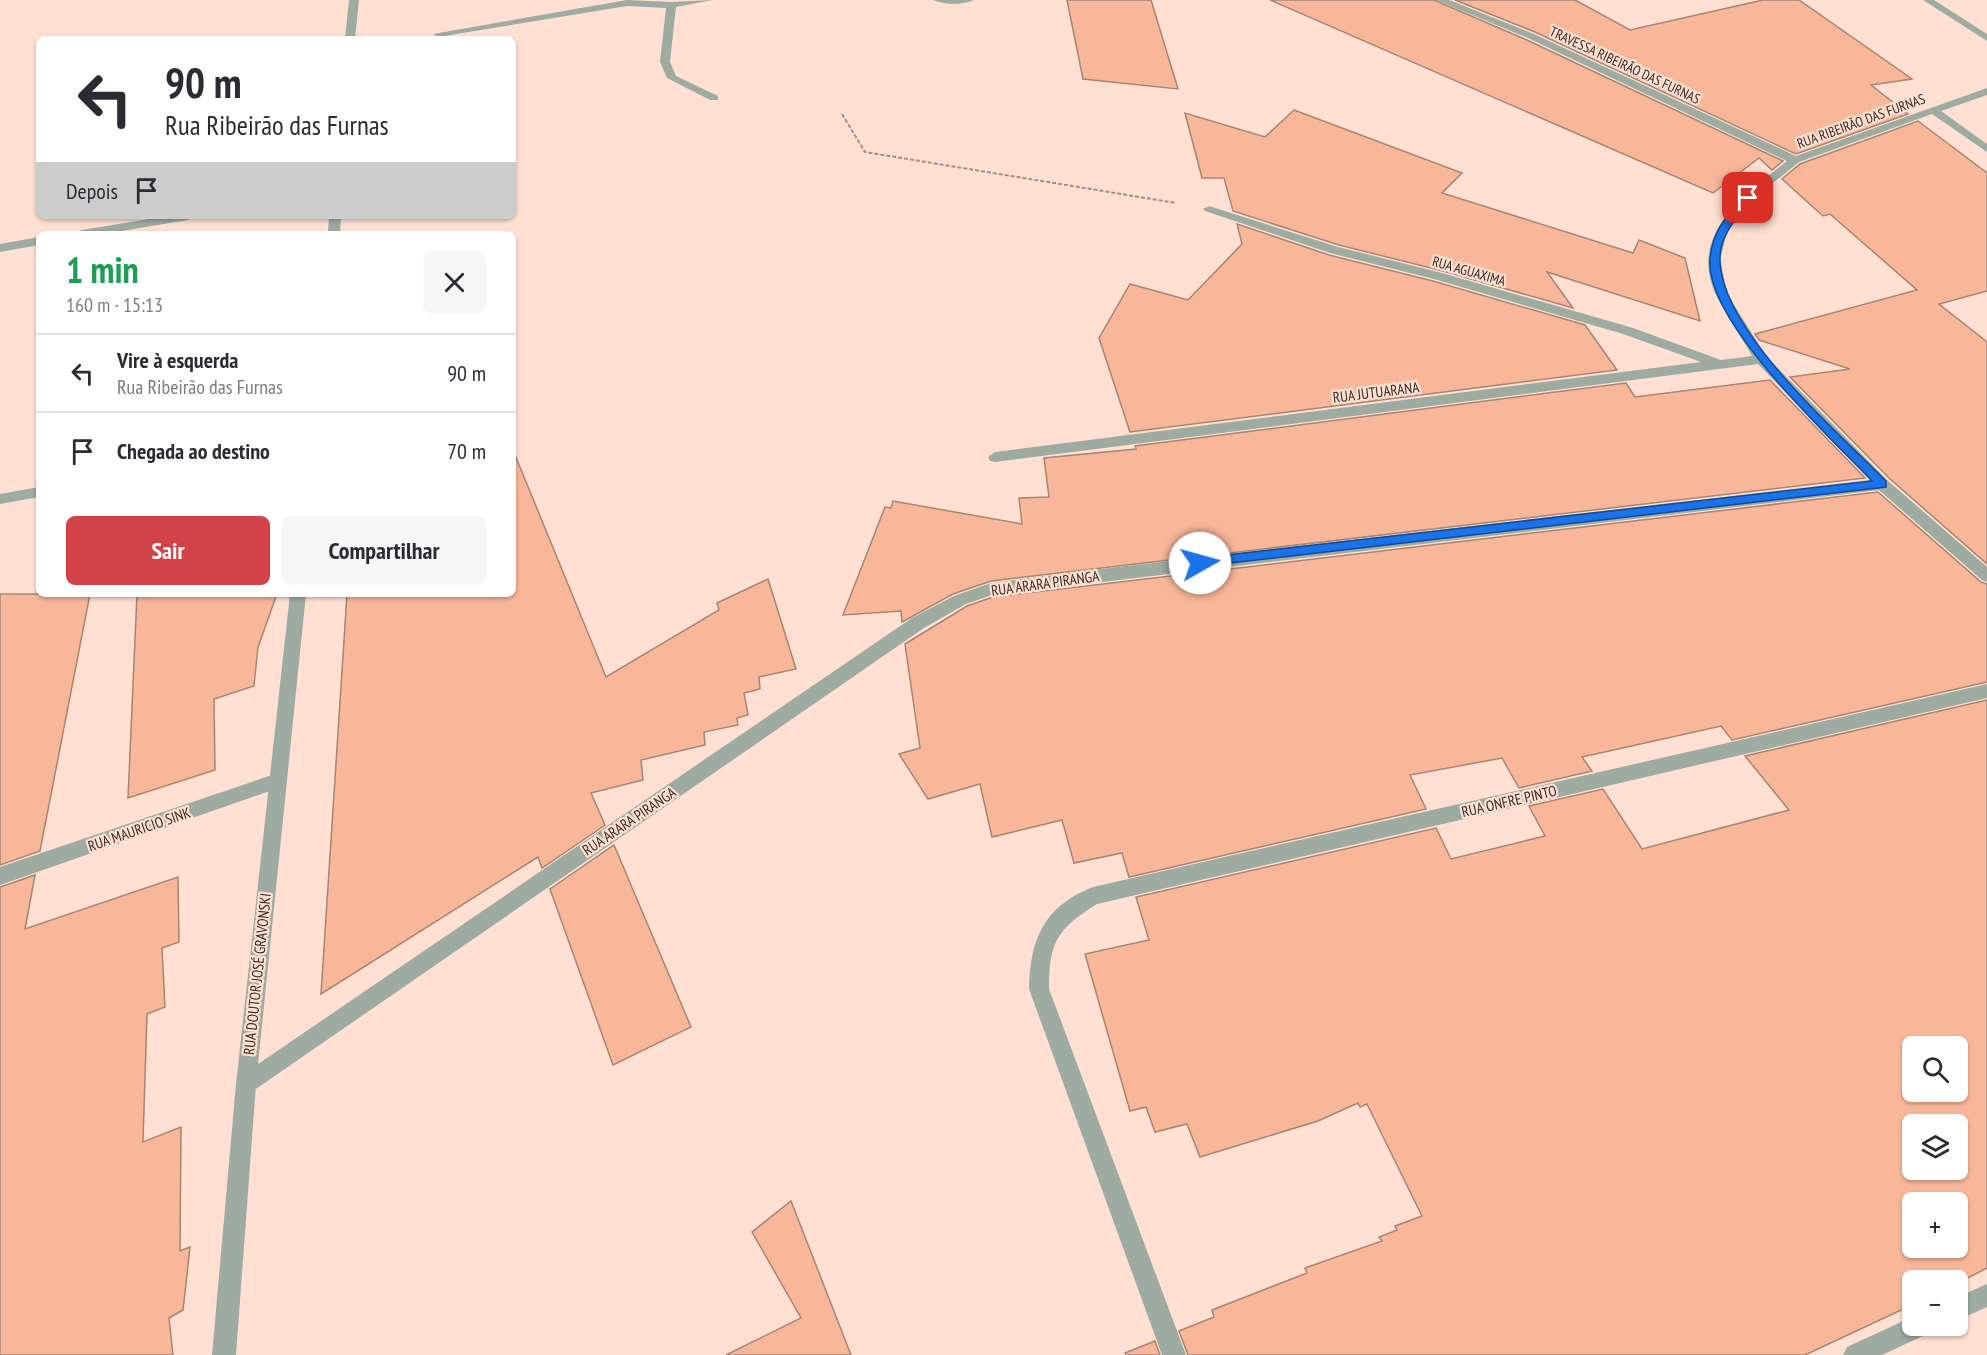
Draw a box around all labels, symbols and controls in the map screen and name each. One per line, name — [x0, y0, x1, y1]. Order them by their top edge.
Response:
street label: TRAVESSA RIBEIRÃO DAS FURNAS — [1547, 22, 1703, 108]
text: 90 m — [165, 55, 242, 110]
icon: left — [66, 60, 144, 138]
street label: RUA RIBEIRÃO DAS FURNAS — [1795, 89, 1927, 153]
text: Rua Ribeirão das Furnas — [165, 108, 389, 142]
pin — [1722, 172, 1773, 223]
icon: arrive — [130, 174, 163, 207]
text: Depois — [66, 177, 118, 205]
icon: arrive — [1731, 181, 1764, 214]
text: 1 min — [66, 246, 139, 293]
button: close — [423, 251, 486, 314]
street label: RUA AGUAXIMA — [1430, 252, 1508, 290]
text: 160 m · 15:13 — [66, 292, 163, 318]
text: Vire à esquerda — [117, 346, 238, 374]
icon: left — [66, 357, 99, 390]
text: 90 m — [447, 359, 486, 387]
text: Rua Ribeirão das Furnas — [117, 374, 283, 400]
street label: RUA JUTUARANA — [1332, 377, 1421, 407]
icon: arrive — [66, 435, 99, 468]
text: Chegada ao destino — [117, 437, 270, 465]
text: 70 m — [447, 437, 486, 465]
button: Sair — [66, 516, 270, 585]
button: Compartilhar — [282, 516, 486, 585]
position arrow — [1168, 531, 1232, 595]
street label: RUA ARARA PIRANGA — [990, 566, 1101, 600]
street label: RUA ONFRE PINTO — [1460, 781, 1558, 821]
street label: RUA ARARA PIRANGA — [579, 782, 680, 859]
street label: RUA MAURICIO SINK — [85, 802, 193, 855]
street label: RUA DOUTOR JOSÉ GRAVONSKI — [239, 892, 275, 1056]
map controls — [1902, 1036, 1968, 1336]
button: search — [1902, 1036, 1968, 1102]
button: layers — [1902, 1114, 1968, 1180]
button: + — [1902, 1192, 1968, 1258]
button: − — [1902, 1270, 1968, 1336]

